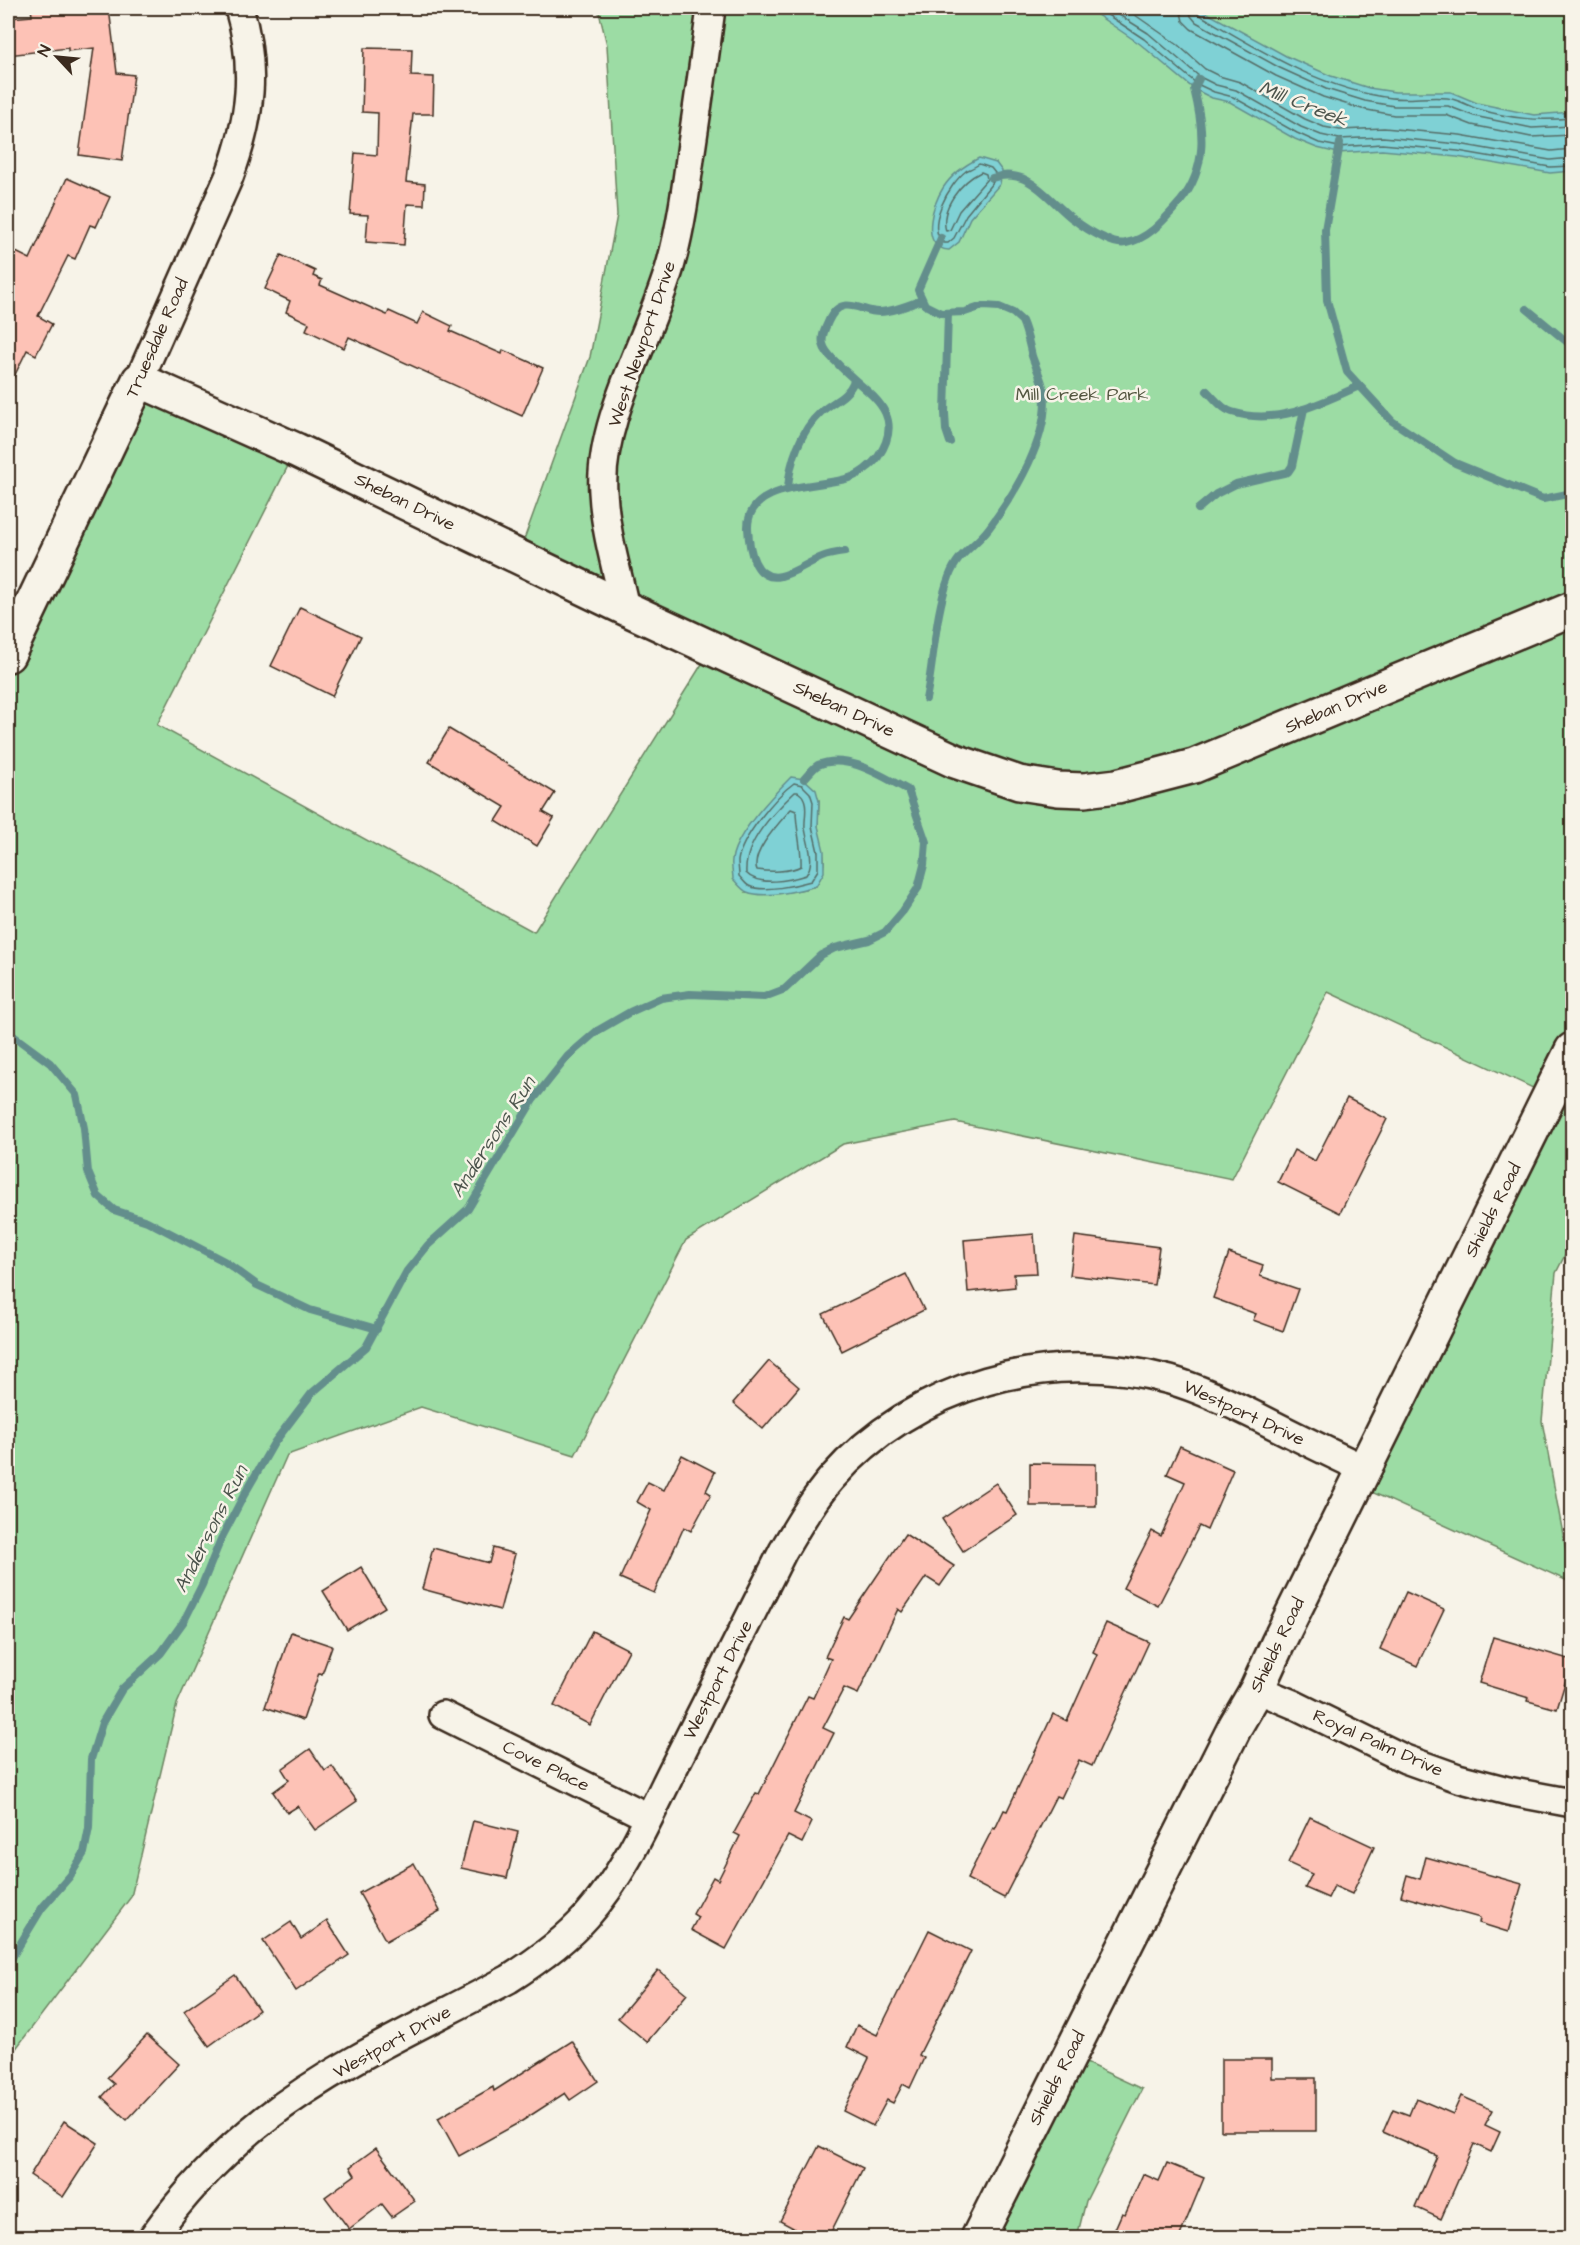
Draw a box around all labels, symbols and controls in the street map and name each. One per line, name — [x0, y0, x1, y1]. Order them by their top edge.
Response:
north arrow — [27, 27, 87, 87]
text: N — [32, 42, 57, 60]
water label: Mill Creek — [1255, 74, 1352, 135]
street label: West Newport Drive — [602, 258, 682, 430]
street label: Truesdale Road — [119, 274, 195, 402]
park label: Mill Creek Park — [1016, 382, 1148, 407]
street label: Sheban Drive — [350, 467, 460, 537]
street label: Sheban Drive — [1281, 674, 1391, 740]
street label: Sheban Drive — [789, 675, 899, 743]
water label: Andersons Run — [443, 1070, 544, 1203]
street label: Shields Road — [1459, 1159, 1527, 1261]
street label: Westport Drive — [1179, 1374, 1309, 1452]
water label: Andersons Run — [167, 1459, 256, 1597]
street label: Shields Road — [1243, 1593, 1311, 1697]
street label: Westport Drive — [677, 1616, 759, 1744]
street label: Royal Palm Drive — [1309, 1703, 1447, 1784]
street label: Cove Place — [498, 1734, 594, 1798]
street label: Westport Drive — [329, 1999, 456, 2085]
street label: Shields Road — [1023, 2027, 1091, 2129]

